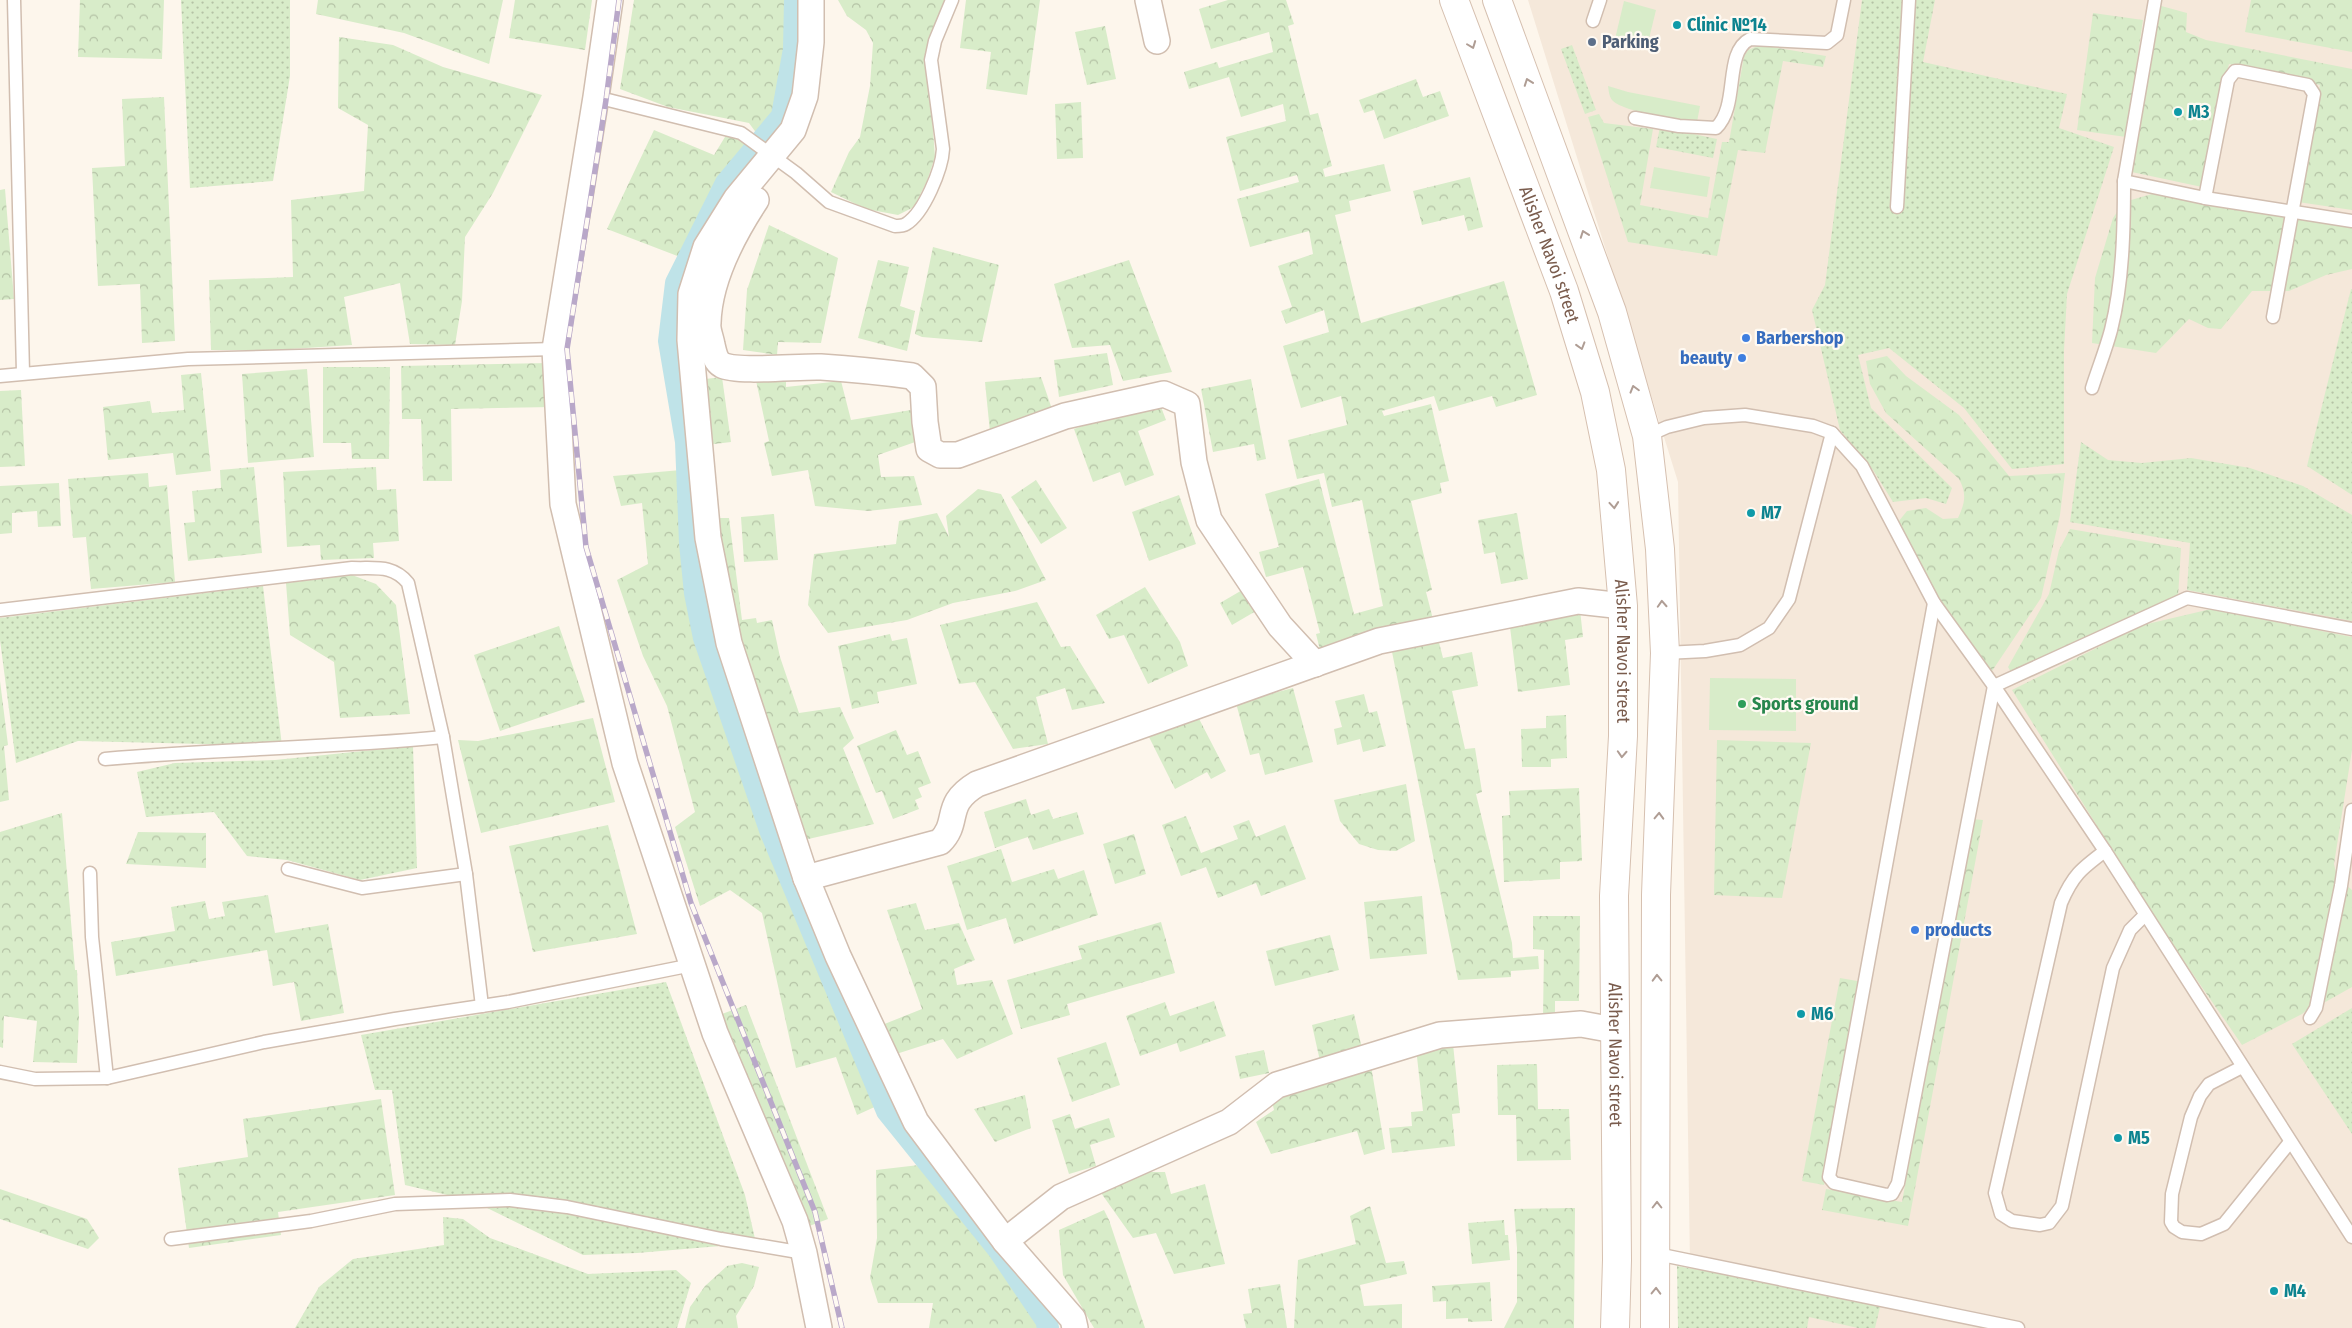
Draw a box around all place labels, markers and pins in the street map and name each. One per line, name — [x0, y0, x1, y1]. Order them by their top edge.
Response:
place label: Clinic №14 — [1687, 14, 1767, 36]
marker: Clinic №14 — [1671, 19, 1683, 31]
place label: Parking — [1602, 31, 1659, 53]
marker: Parking — [1586, 36, 1598, 48]
place label: М3 — [2188, 101, 2210, 123]
marker: М3 — [2172, 106, 2184, 118]
place label: Barbershop — [1756, 327, 1844, 349]
marker: Barbershop — [1740, 332, 1752, 344]
place label: beauty — [1680, 347, 1732, 369]
marker: beauty — [1736, 352, 1748, 364]
place label: М7 — [1761, 502, 1782, 524]
marker: М7 — [1745, 507, 1757, 519]
place label: Sports ground — [1752, 693, 1859, 715]
marker: Sports ground — [1736, 698, 1748, 710]
place label: products — [1925, 919, 1992, 941]
marker: products — [1909, 924, 1921, 936]
place label: М6 — [1811, 1003, 1833, 1025]
marker: М6 — [1795, 1008, 1807, 1020]
place label: М5 — [2128, 1127, 2150, 1149]
marker: М5 — [2112, 1132, 2124, 1144]
place label: М4 — [2284, 1280, 2306, 1302]
marker: М4 — [2268, 1285, 2280, 1297]

